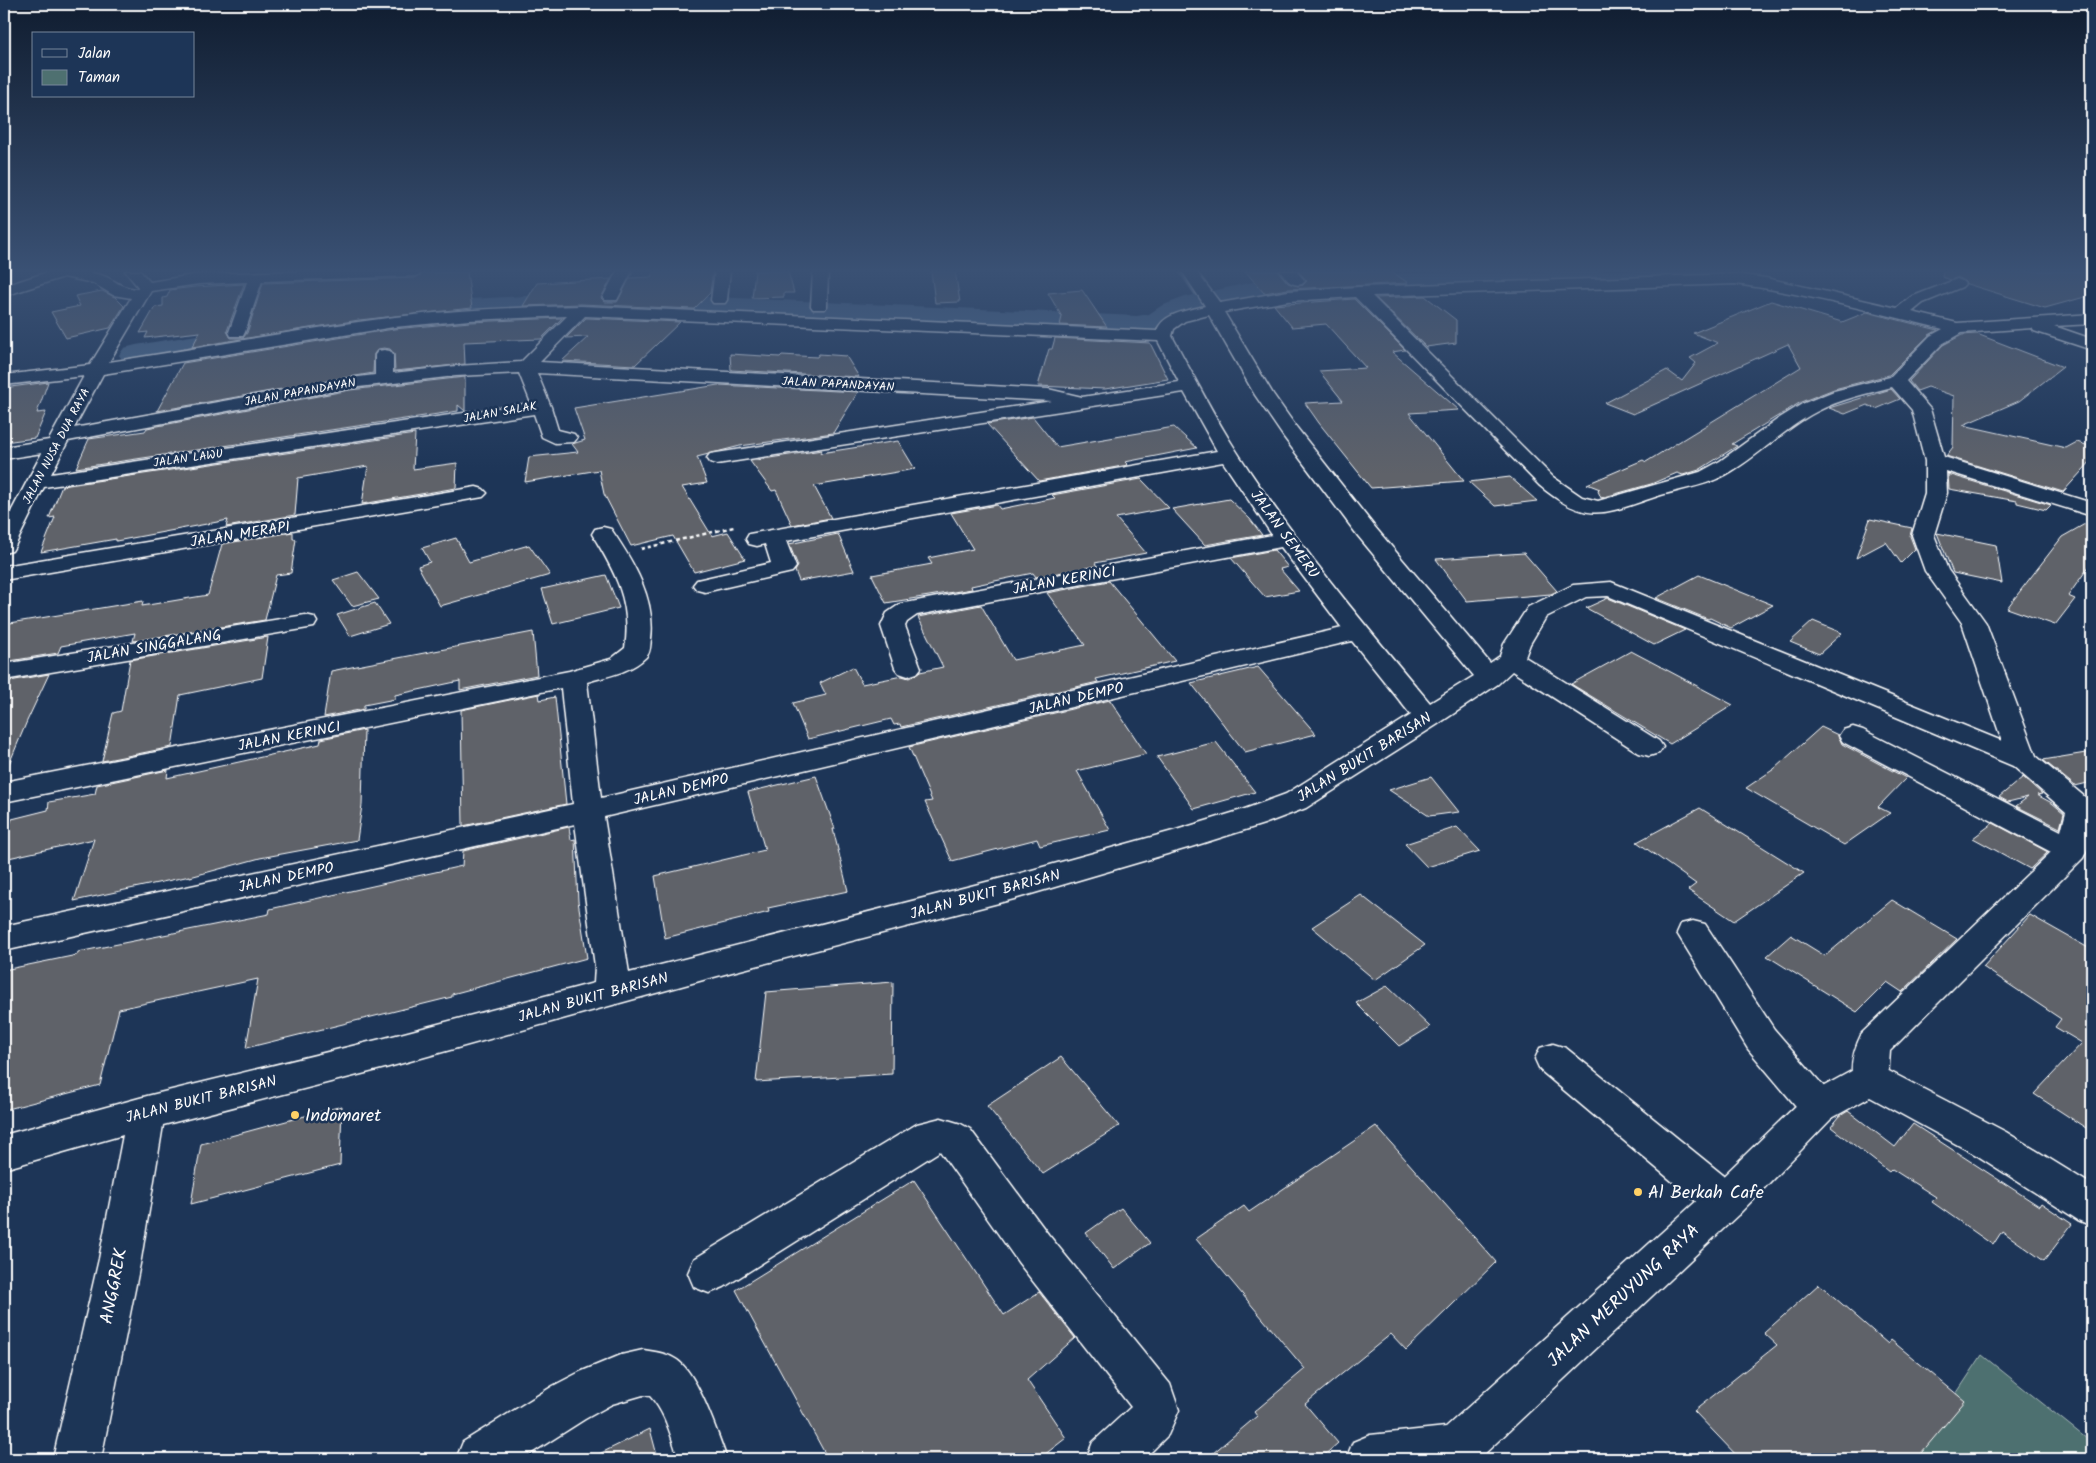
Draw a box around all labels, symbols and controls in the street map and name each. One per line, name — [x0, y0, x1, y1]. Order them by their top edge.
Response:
legend — [32, 32, 195, 98]
text: Jalan — [78, 42, 111, 66]
text: Taman — [78, 66, 120, 90]
street label: JALAN PAPANDAYAN — [781, 372, 895, 397]
street label: JALAN PAPANDAYAN — [243, 373, 357, 412]
street label: JALAN NUSA DUA RAYA — [18, 385, 95, 508]
street label: JALAN SALAK — [462, 397, 539, 428]
street label: JALAN LAWU — [152, 444, 224, 473]
street label: JALAN SEMERU — [1244, 485, 1325, 584]
street label: JALAN MERAPI — [188, 515, 292, 555]
street label: JALAN KERINCI — [1011, 560, 1118, 602]
street label: JALAN SINGGALANG — [85, 623, 223, 671]
street label: JALAN DEMPO — [1026, 676, 1126, 722]
street label: JALAN BUKIT BARISAN — [1292, 707, 1437, 809]
street label: JALAN KERINCI — [236, 715, 343, 759]
street label: JALAN DEMPO — [631, 767, 731, 813]
street label: JALAN DEMPO — [236, 856, 336, 900]
street label: JALAN BUKIT BARISAN — [907, 863, 1063, 927]
street label: JALAN BUKIT BARISAN — [515, 966, 671, 1030]
street label: JALAN BUKIT BARISAN — [123, 1070, 279, 1130]
place label: Indomaret — [305, 1102, 382, 1131]
marker: Indomaret — [289, 1109, 301, 1121]
place label: Al Berkah Cafe — [1648, 1179, 1764, 1208]
marker: Al Berkah Cafe — [1632, 1186, 1644, 1198]
street label: JALAN MERUYUNG RAYA — [1541, 1217, 1707, 1375]
street label: ANGGREK — [93, 1245, 136, 1327]

